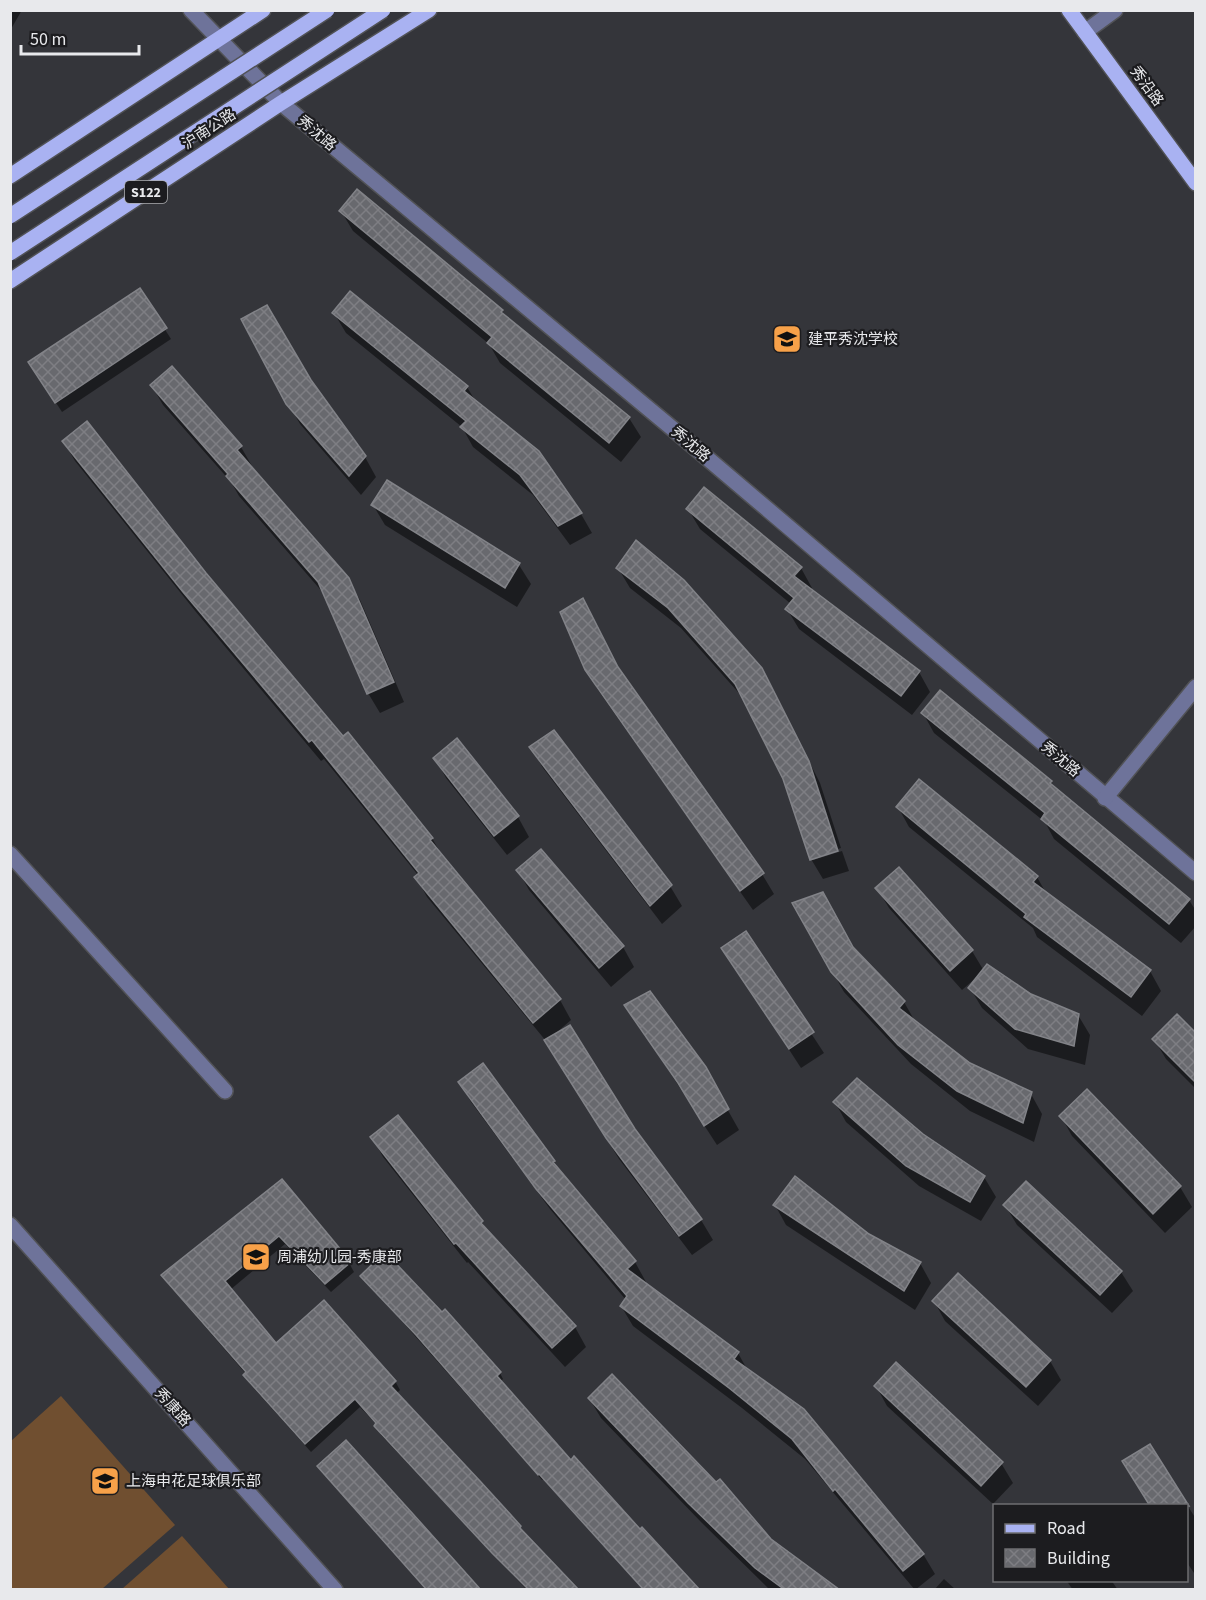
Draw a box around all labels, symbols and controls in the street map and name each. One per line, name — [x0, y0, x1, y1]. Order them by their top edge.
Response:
scale bar — [21, 18, 140, 56]
text: 50 m — [30, 27, 66, 52]
street label: 秀沿路 — [1125, 62, 1168, 111]
street label: 沪南公路 — [178, 104, 240, 155]
street label: 秀沈路 — [293, 111, 341, 156]
road number: S122 — [125, 181, 167, 203]
school or university icon: 建平秀沈学校 — [771, 323, 803, 355]
place label: 建平秀沈学校 — [808, 329, 898, 350]
street label: 秀沈路 — [667, 422, 715, 467]
street label: 秀沈路 — [1037, 737, 1085, 782]
school or university icon: 周浦幼儿园-秀康部 — [240, 1241, 272, 1273]
place label: 周浦幼儿园-秀康部 — [277, 1247, 402, 1268]
street label: 秀康路 — [150, 1384, 195, 1431]
school or university icon: 上海申花足球俱乐部 — [89, 1465, 121, 1497]
place label: 上海申花足球俱乐部 — [126, 1471, 261, 1492]
legend — [993, 1504, 1188, 1582]
text: Road — [1047, 1516, 1086, 1541]
text: Building — [1047, 1546, 1110, 1571]

